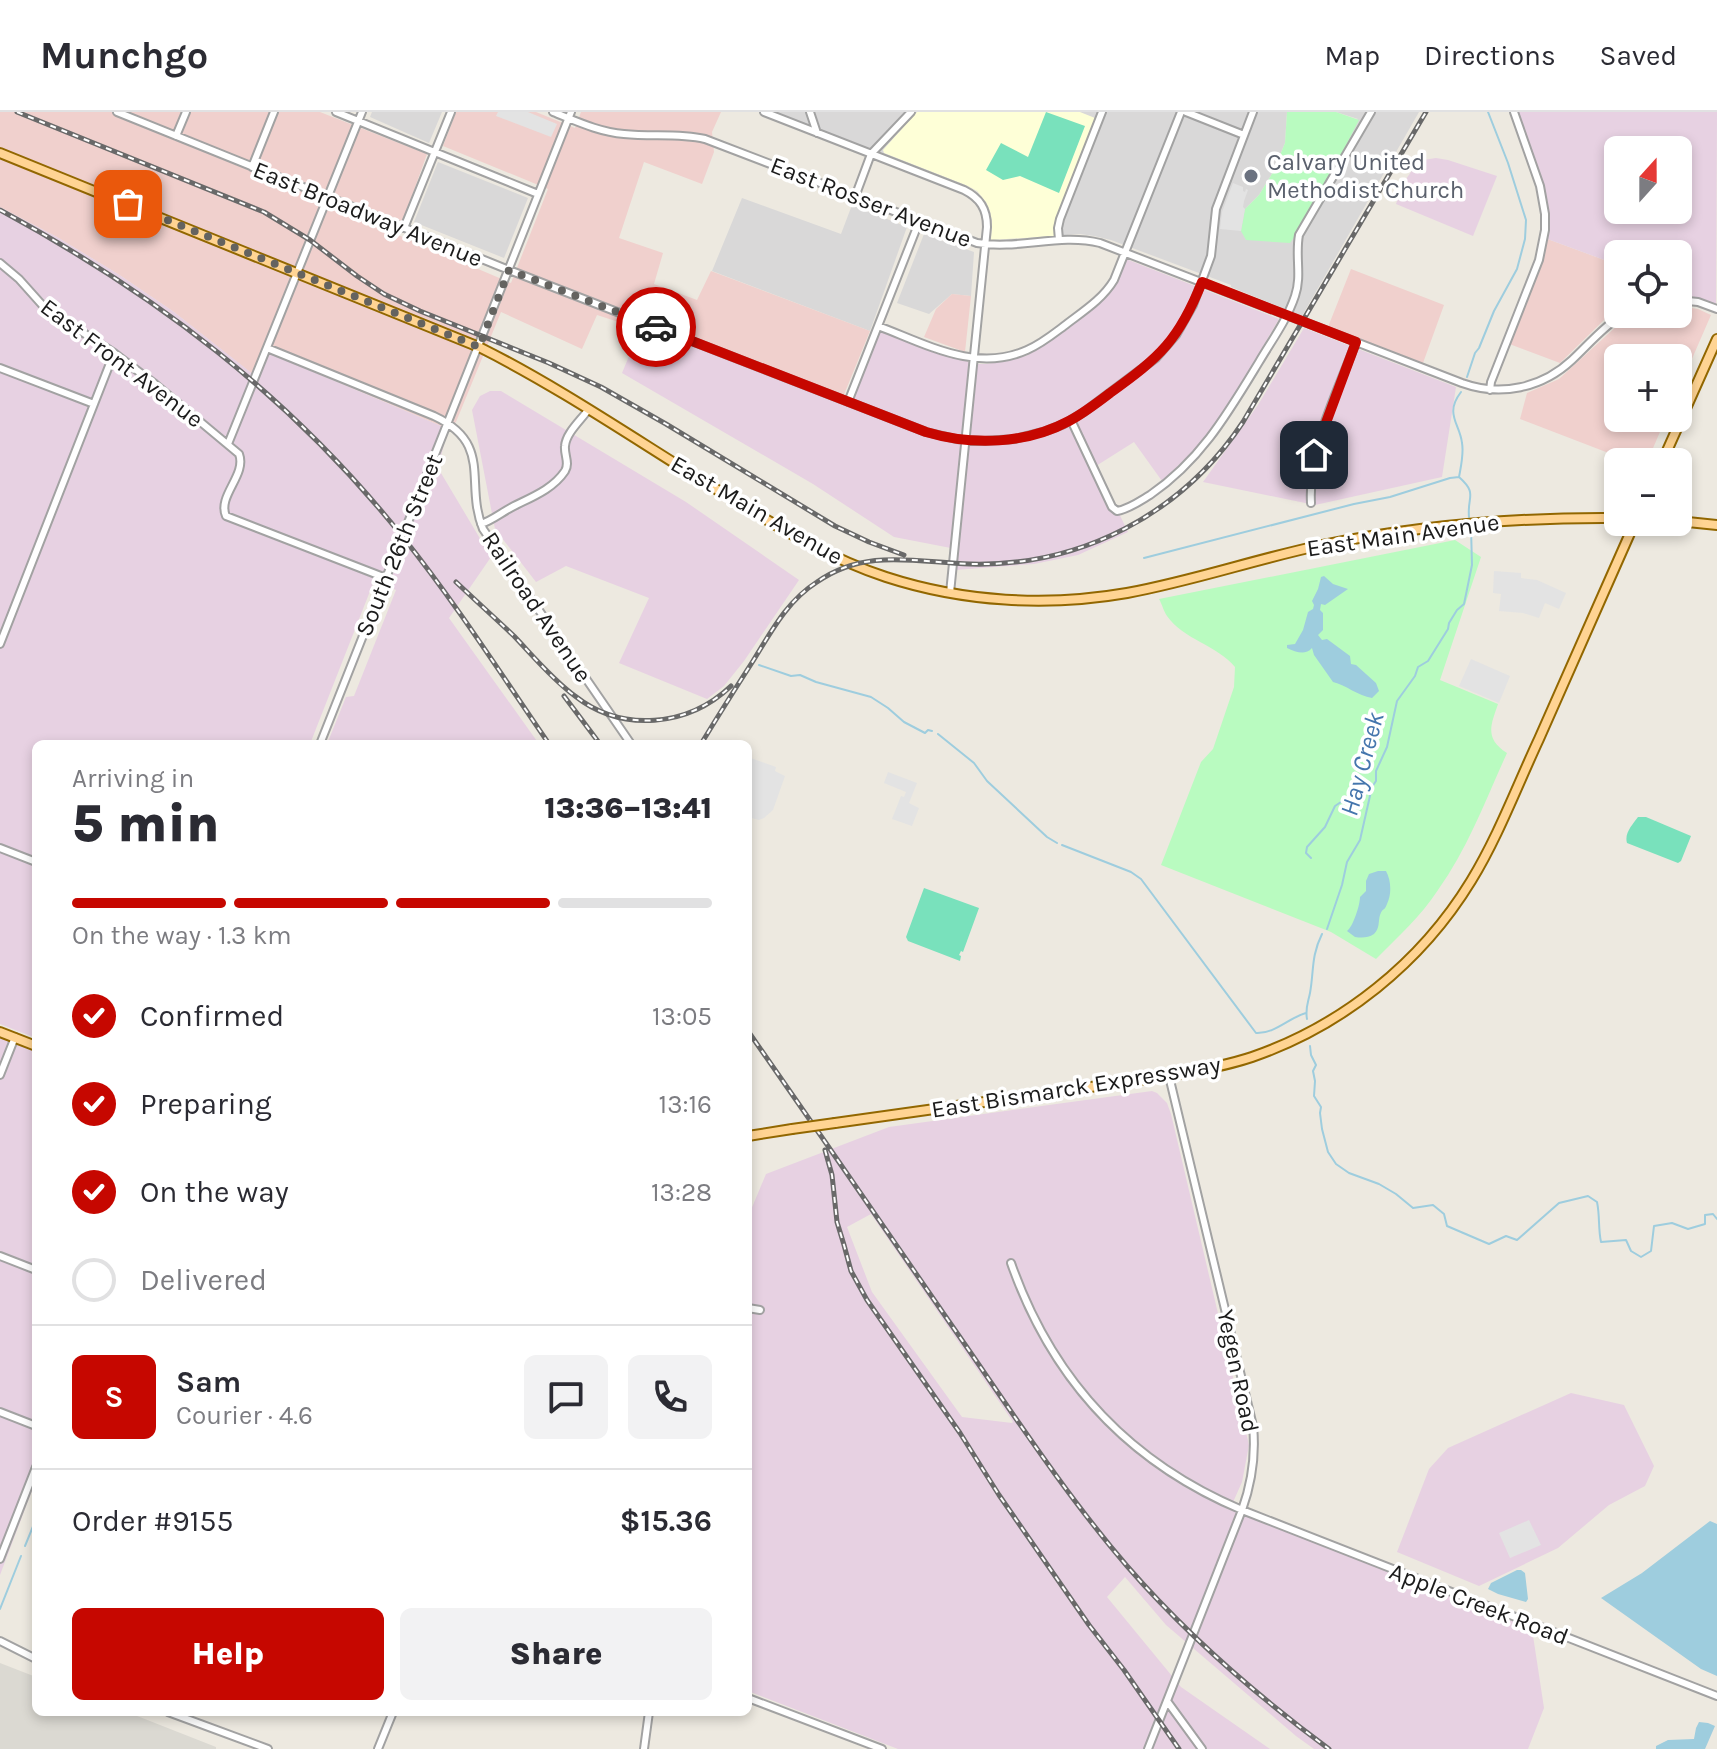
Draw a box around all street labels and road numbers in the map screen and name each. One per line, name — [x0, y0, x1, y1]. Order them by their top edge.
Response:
street label: East Rosser Avenue — [767, 151, 975, 253]
street label: East Broadway Avenue — [249, 155, 487, 273]
street label: East Front Avenue — [35, 293, 209, 433]
street label: East Main Avenue — [666, 449, 848, 571]
street label: South 26th Street — [350, 450, 448, 640]
street label: East Main Avenue — [1305, 508, 1501, 562]
street label: Railroad Avenue — [476, 526, 598, 688]
street label: East Bismarck Expressway — [929, 1050, 1223, 1124]
street label: Yegen Road — [1211, 1307, 1265, 1435]
street label: Apple Creek Road — [1386, 1557, 1572, 1651]

